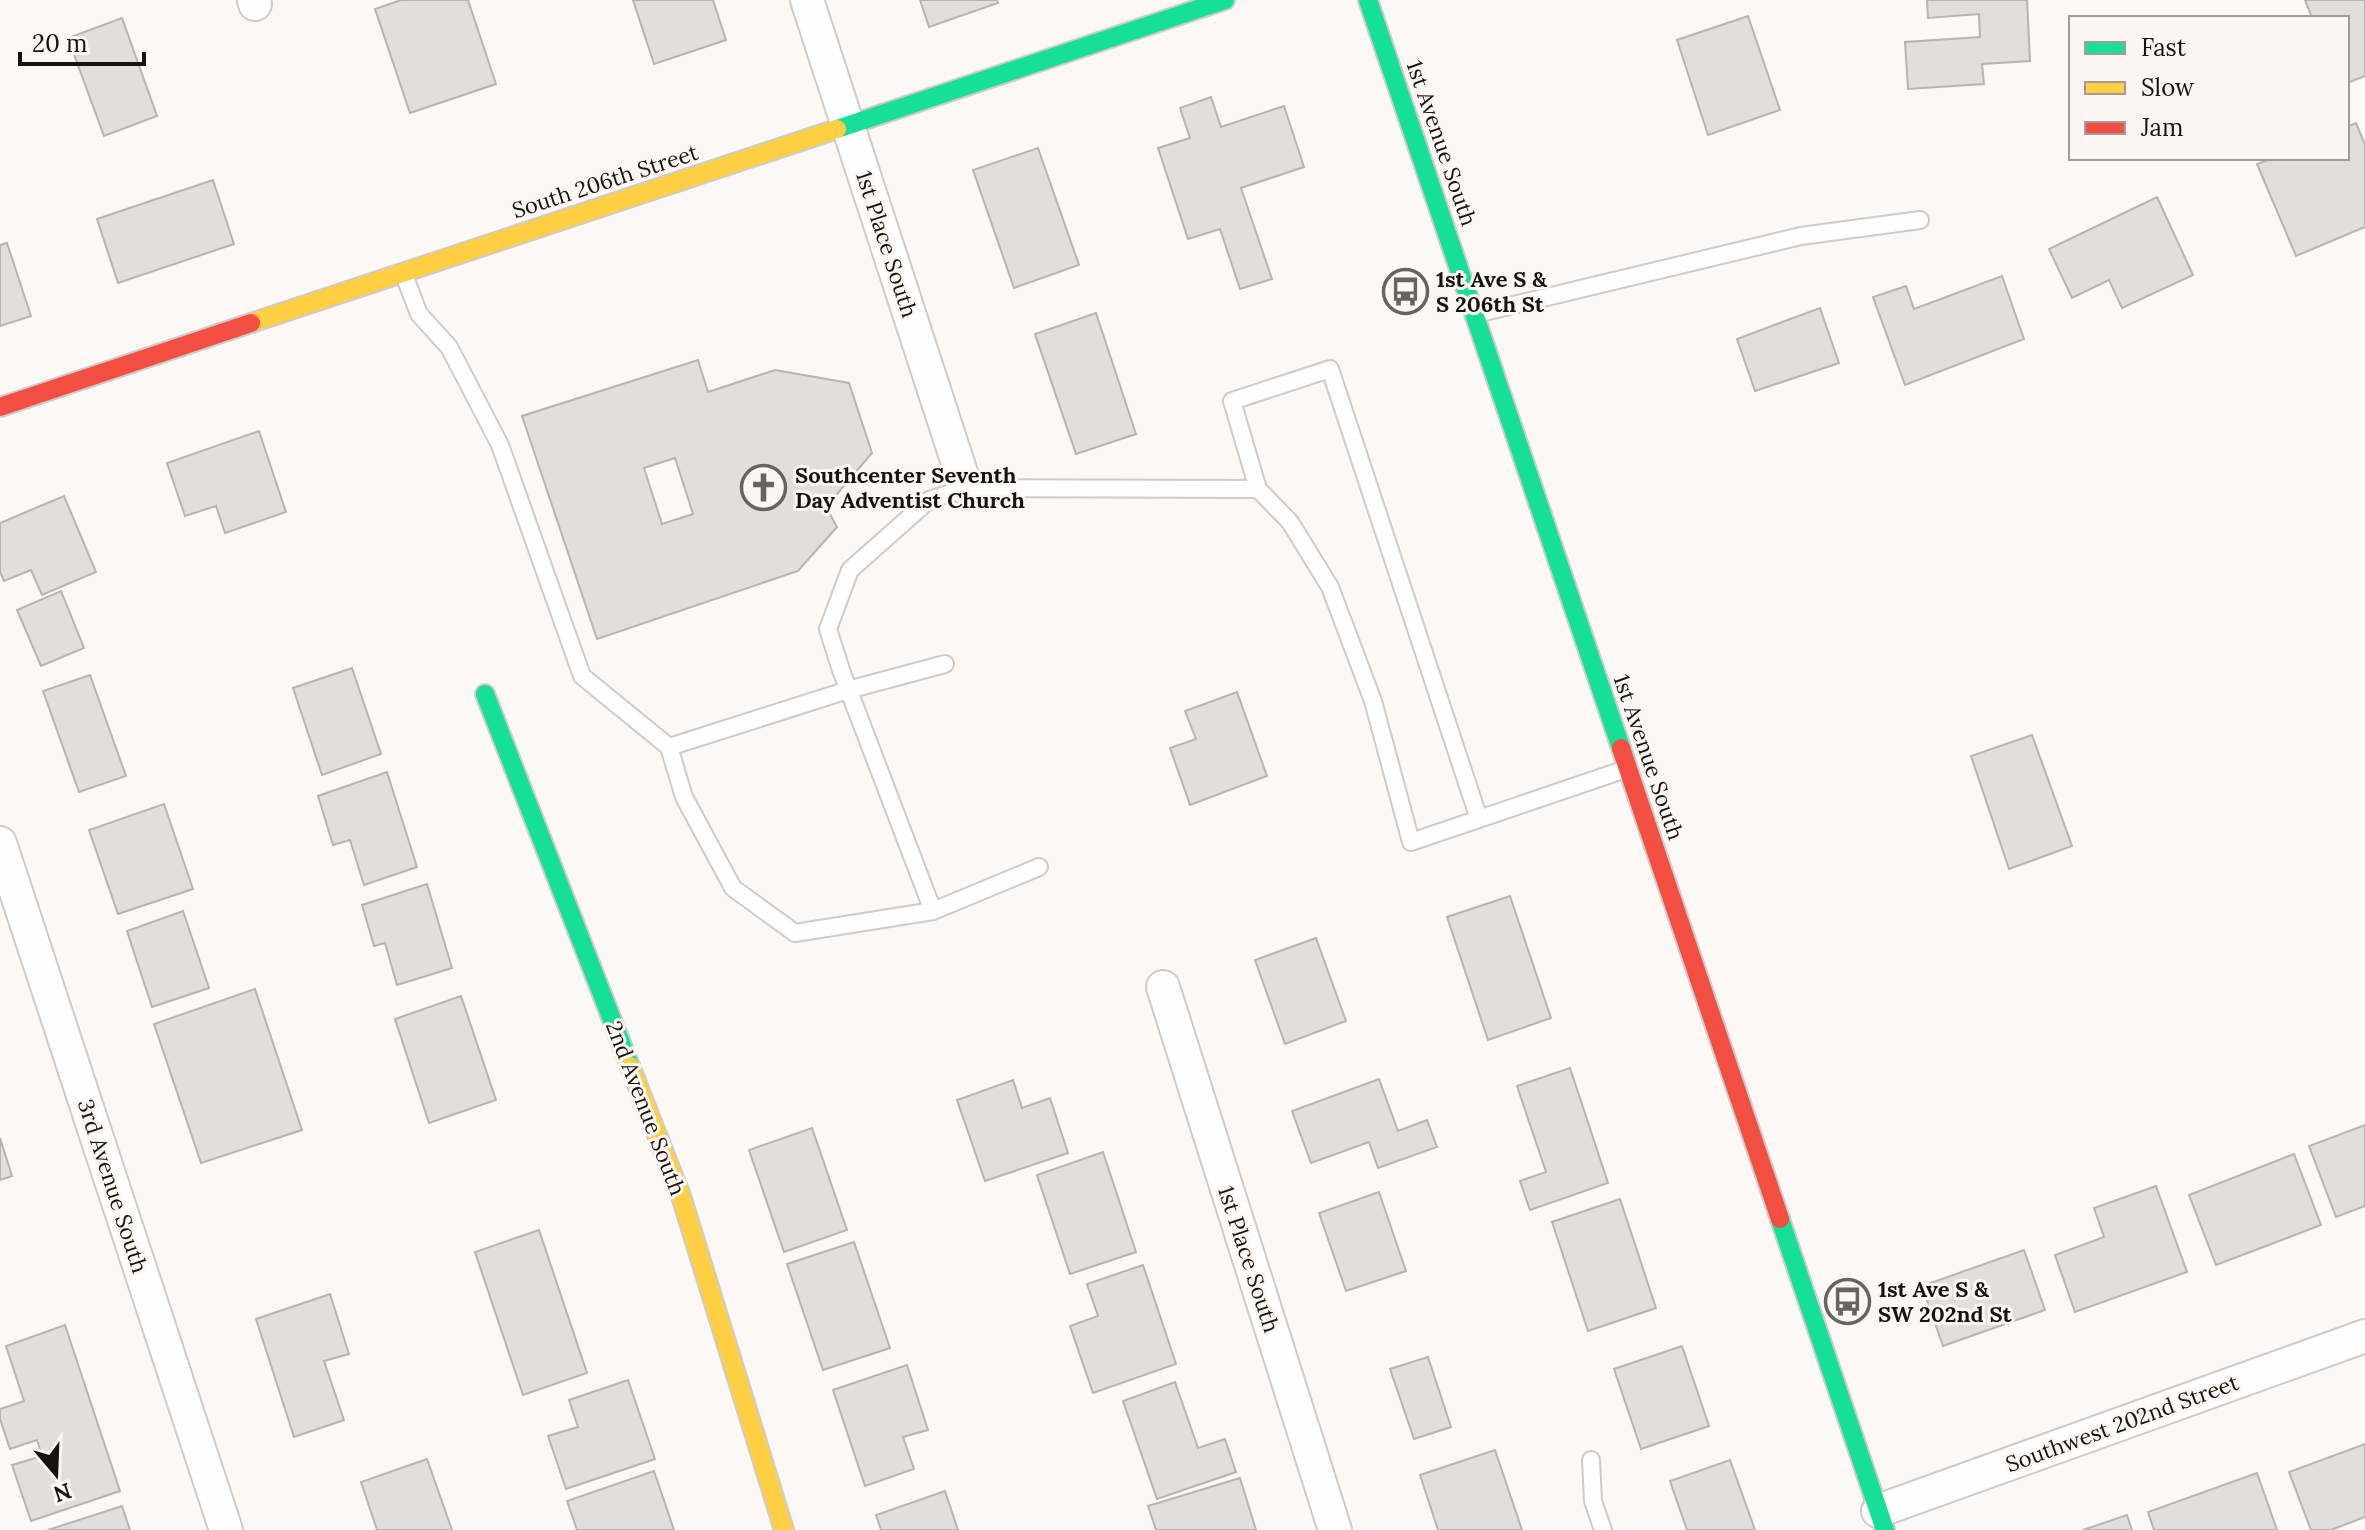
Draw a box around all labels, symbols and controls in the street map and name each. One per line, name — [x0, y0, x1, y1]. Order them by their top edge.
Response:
scale bar — [20, 16, 144, 66]
legend — [2069, 16, 2349, 160]
text: 20 m — [32, 28, 88, 59]
text: Fast — [2141, 32, 2187, 63]
street label: 1st Avenue South — [1401, 57, 1483, 229]
text: Slow — [2141, 72, 2195, 103]
text: Jam — [2140, 112, 2183, 143]
street label: South 206th Street — [508, 138, 702, 224]
street label: 1st Place South — [850, 167, 924, 321]
place label: 1st Ave S & S 206th St — [1436, 265, 1547, 318]
bus stop icon: 1st Ave S & S 206th St — [1381, 268, 1429, 316]
place label: Southcenter Seventh Day Adventist Church — [795, 461, 1025, 514]
church icon: Southcenter Seventh Day Adventist Church — [740, 464, 788, 512]
street label: 1st Avenue South — [1608, 671, 1690, 843]
street label: 2nd Avenue South — [600, 1017, 692, 1199]
street label: 3rd Avenue South — [72, 1096, 154, 1276]
street label: 1st Place South — [1212, 1182, 1286, 1336]
place label: 1st Ave S & SW 202nd St — [1878, 1275, 2012, 1328]
bus stop icon: 1st Ave S & SW 202nd St — [1823, 1278, 1871, 1326]
street label: Southwest 202nd Street — [2002, 1368, 2243, 1478]
north arrow — [16, 1434, 96, 1514]
text: N — [50, 1477, 75, 1509]

